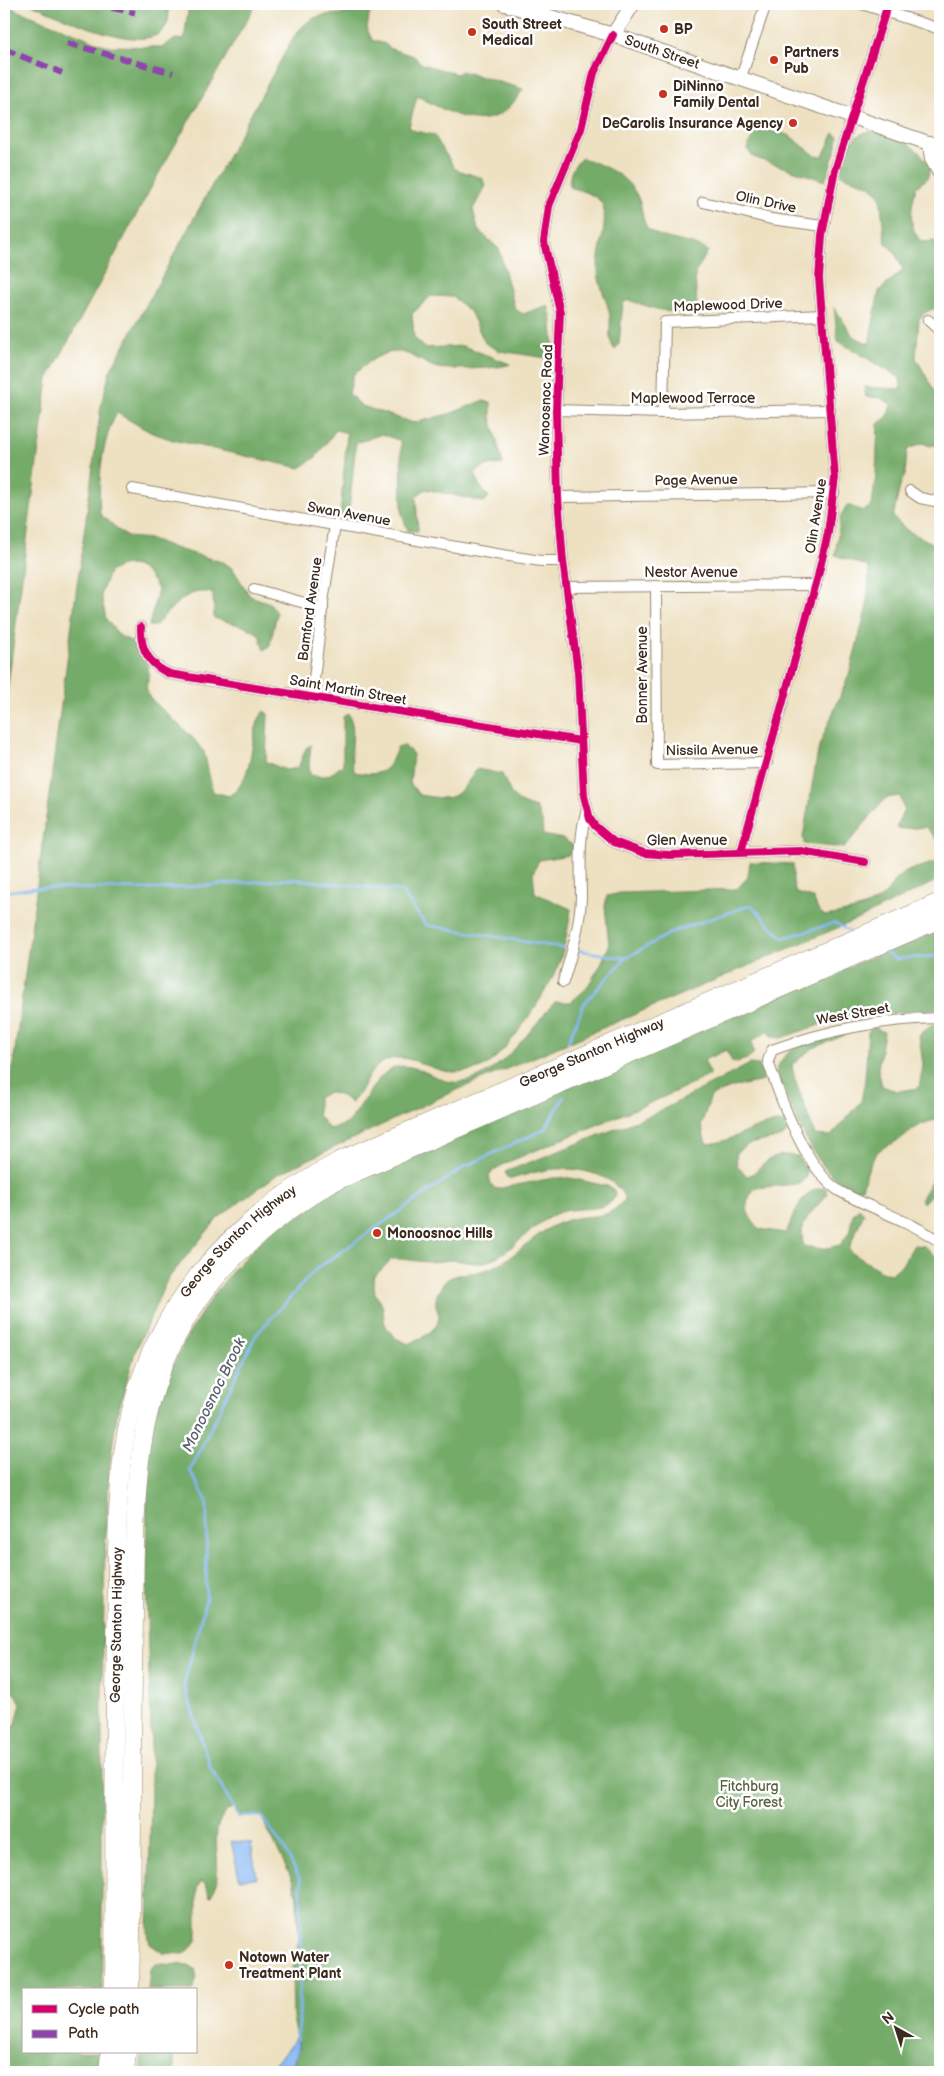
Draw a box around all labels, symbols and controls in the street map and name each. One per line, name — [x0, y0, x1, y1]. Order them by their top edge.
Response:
place label: South Street Medical — [482, 16, 562, 49]
place label: BP — [674, 21, 693, 38]
marker: BP — [658, 23, 670, 35]
marker: South Street Medical — [466, 26, 478, 38]
street label: South Street — [622, 31, 702, 73]
place label: Partners Pub — [784, 44, 839, 77]
marker: Partners Pub — [768, 54, 780, 66]
place label: DiNinno Family Dental — [673, 78, 759, 111]
marker: DiNinno Family Dental — [657, 88, 669, 100]
place label: DeCarolis Insurance Agency — [602, 115, 784, 132]
marker: DeCarolis Insurance Agency — [787, 117, 799, 129]
street label: Olin Drive — [734, 187, 798, 217]
street label: Maplewood Drive — [673, 295, 783, 315]
street label: Wanoosnoc Road — [536, 344, 556, 456]
street label: Maplewood Terrace — [631, 390, 755, 407]
street label: Page Avenue — [654, 471, 738, 489]
street label: Olin Avenue — [802, 477, 830, 555]
street label: Swan Avenue — [306, 498, 392, 530]
street label: Bamford Avenue — [294, 556, 326, 662]
street label: Nestor Avenue — [644, 564, 738, 581]
street label: Bonner Avenue — [634, 626, 651, 724]
street label: Saint Martin Street — [288, 671, 408, 709]
street label: Nissila Avenue — [666, 741, 758, 759]
street label: Glen Avenue — [647, 832, 727, 849]
street label: West Street — [815, 999, 891, 1029]
street label: George Stanton Highway — [516, 1013, 667, 1091]
street label: George Stanton Highway — [176, 1181, 300, 1301]
place label: Monoosnoc Hills — [387, 1225, 493, 1242]
marker: Monoosnoc Hills — [371, 1227, 383, 1239]
water label: Monoosnoc Brook — [178, 1334, 250, 1455]
street label: George Stanton Highway — [106, 1546, 126, 1703]
park label: Fitchburg City Forest — [716, 1778, 783, 1811]
place label: Notown Water Treatment Plant — [239, 1949, 341, 1982]
marker: Notown Water Treatment Plant — [223, 1959, 235, 1971]
legend — [22, 1988, 198, 2054]
text: Cycle path — [68, 2000, 139, 2019]
north arrow — [872, 2004, 922, 2054]
text: N — [879, 2008, 898, 2028]
text: Path — [68, 2024, 98, 2043]

